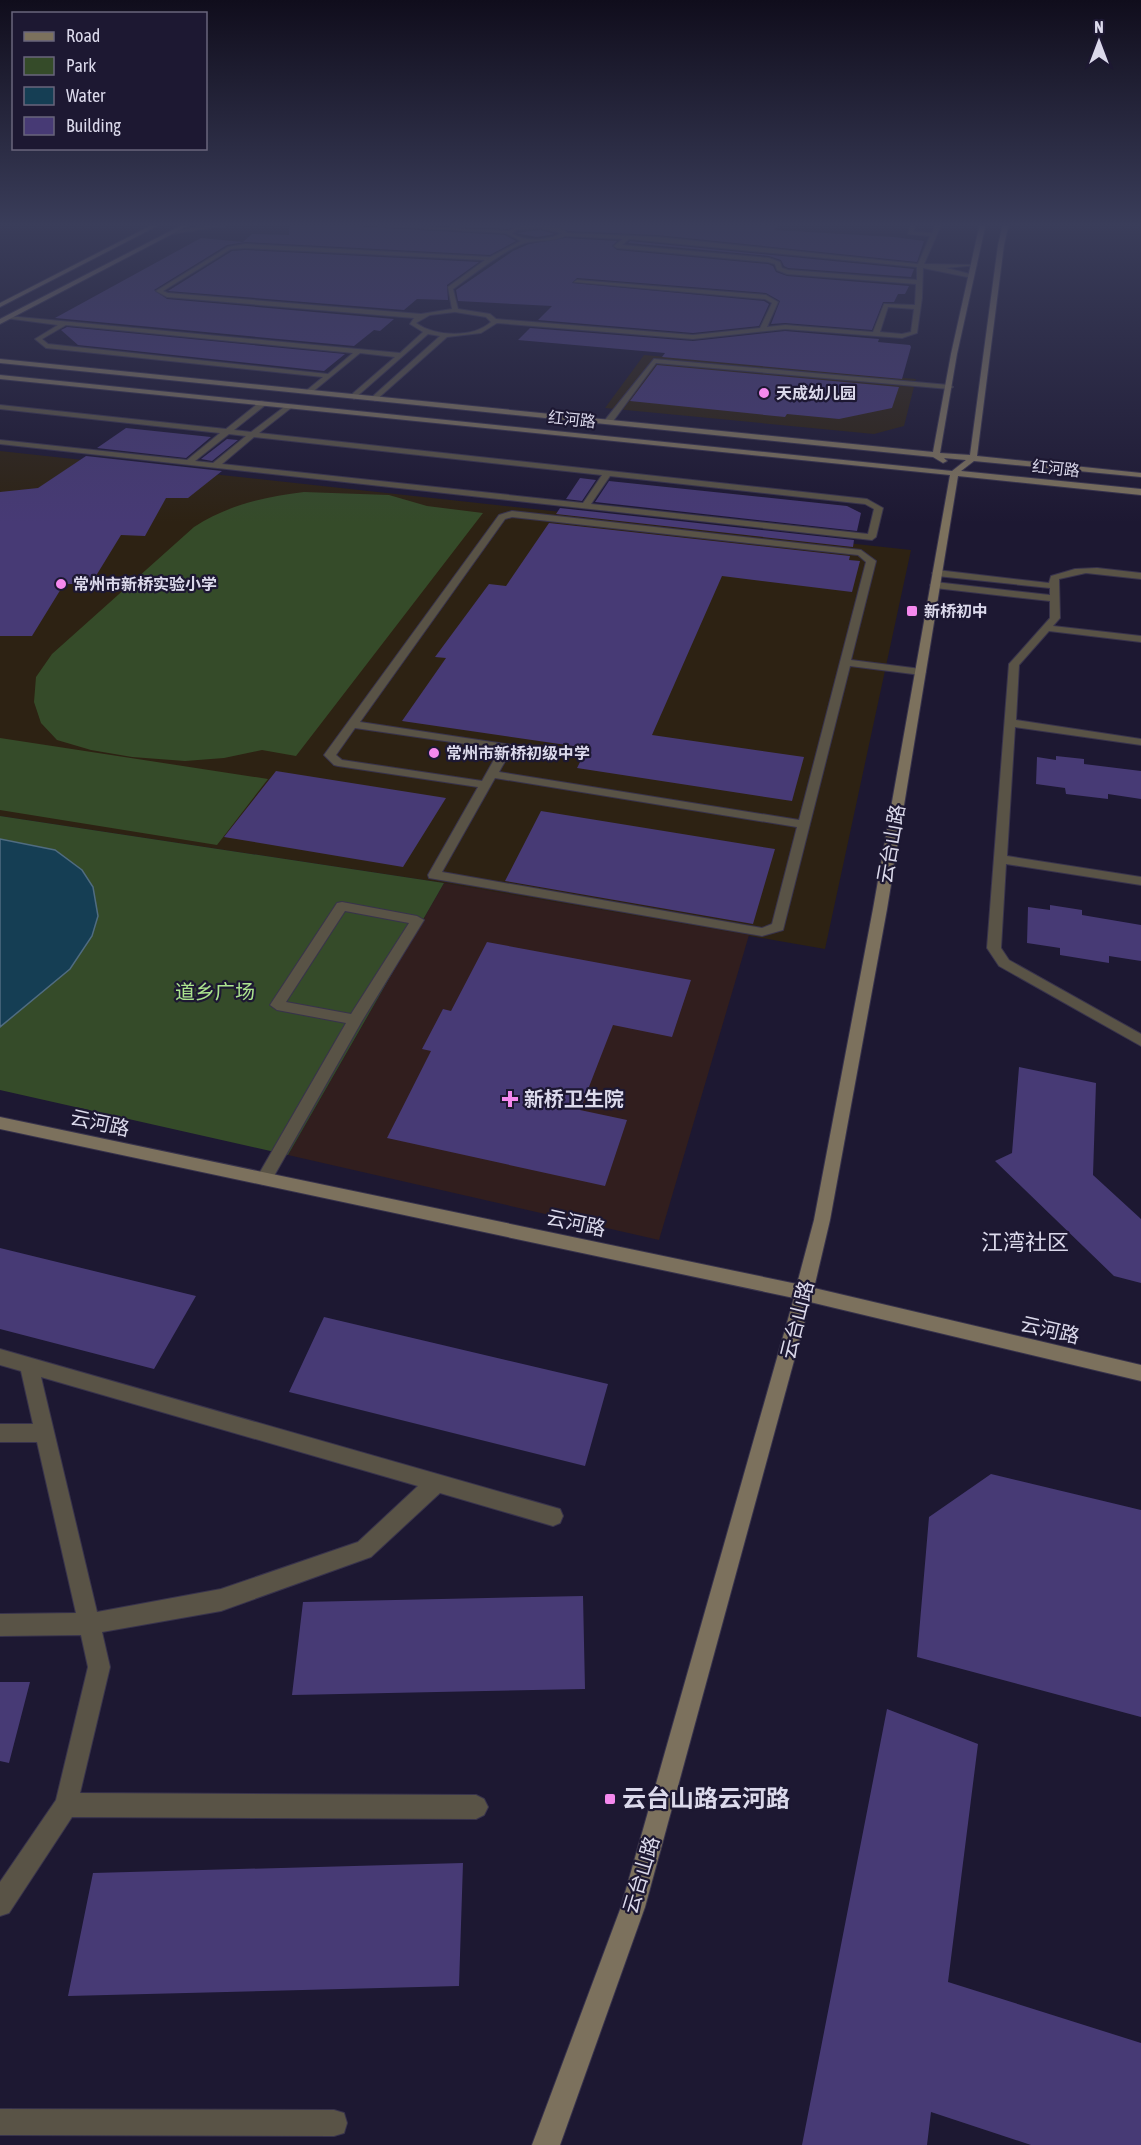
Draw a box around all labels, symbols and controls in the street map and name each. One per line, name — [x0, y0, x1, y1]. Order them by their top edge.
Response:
legend — [12, 12, 207, 150]
north arrow — [1069, 12, 1129, 72]
text: N — [1094, 18, 1104, 36]
text: Road — [66, 25, 100, 46]
text: Park — [66, 55, 96, 76]
text: Water — [66, 85, 106, 106]
text: Building — [66, 115, 121, 136]
place label: 天成幼儿园 — [776, 384, 856, 402]
marker: 天成幼儿园 — [757, 386, 771, 400]
street label: 红河路 — [547, 408, 597, 430]
street label: 红河路 — [1031, 457, 1081, 479]
place label: 常州市新桥实验小学 — [73, 575, 217, 593]
marker: 常州市新桥实验小学 — [54, 577, 68, 591]
place label: 新桥初中 — [924, 602, 988, 620]
marker: 新桥初中 — [905, 604, 919, 618]
place label: 常州市新桥初级中学 — [446, 744, 590, 762]
marker: 常州市新桥初级中学 — [427, 746, 441, 760]
street label: 云台山路 — [872, 803, 909, 885]
park label: 道乡广场 — [175, 980, 255, 1003]
place label: 新桥卫生院 — [524, 1087, 624, 1110]
marker: 新桥卫生院 — [501, 1090, 519, 1108]
street label: 云河路 — [68, 1105, 132, 1140]
street label: 云河路 — [544, 1205, 608, 1240]
district label: 江湾社区 — [981, 1229, 1069, 1255]
street label: 云台山路 — [776, 1278, 817, 1361]
street label: 云河路 — [1018, 1312, 1082, 1347]
place label: 云台山路云河路 — [622, 1785, 790, 1812]
marker: 云台山路云河路 — [603, 1792, 617, 1806]
street label: 云台山路 — [618, 1833, 663, 1916]

